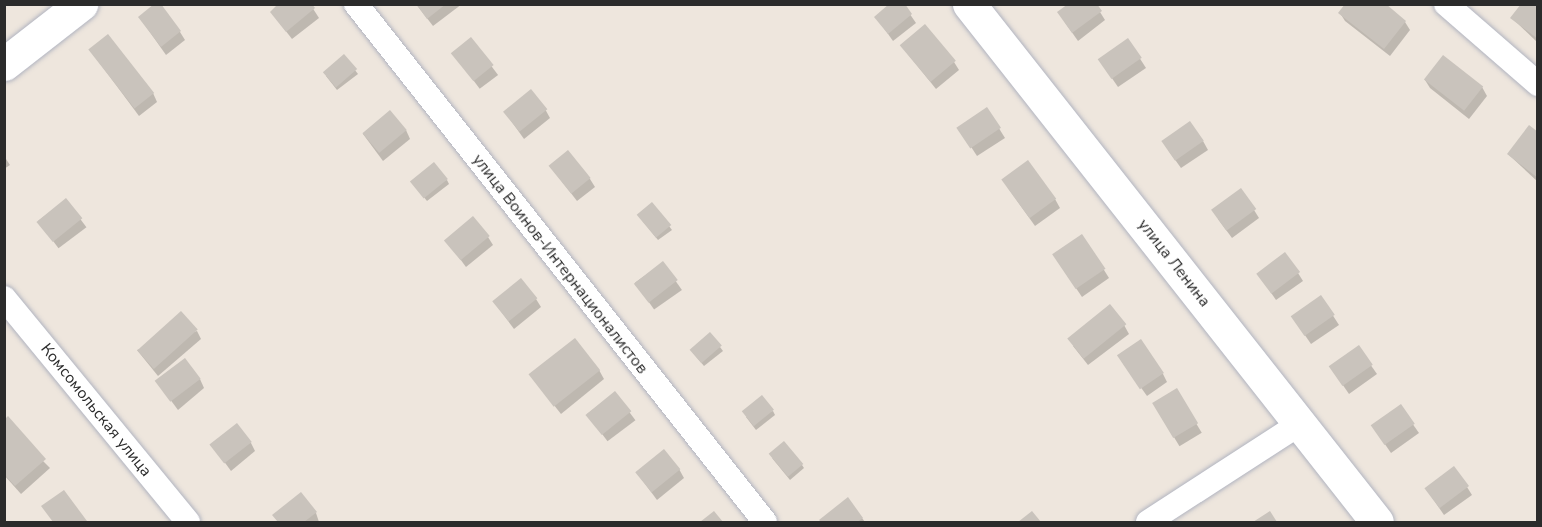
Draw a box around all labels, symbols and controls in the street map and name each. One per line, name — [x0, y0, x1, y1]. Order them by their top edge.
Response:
street label: улица Воинов-Интернационалистов — [468, 150, 652, 378]
street label: улица Ленина — [1134, 215, 1214, 311]
street label: Комсомольская улица — [36, 340, 156, 480]

